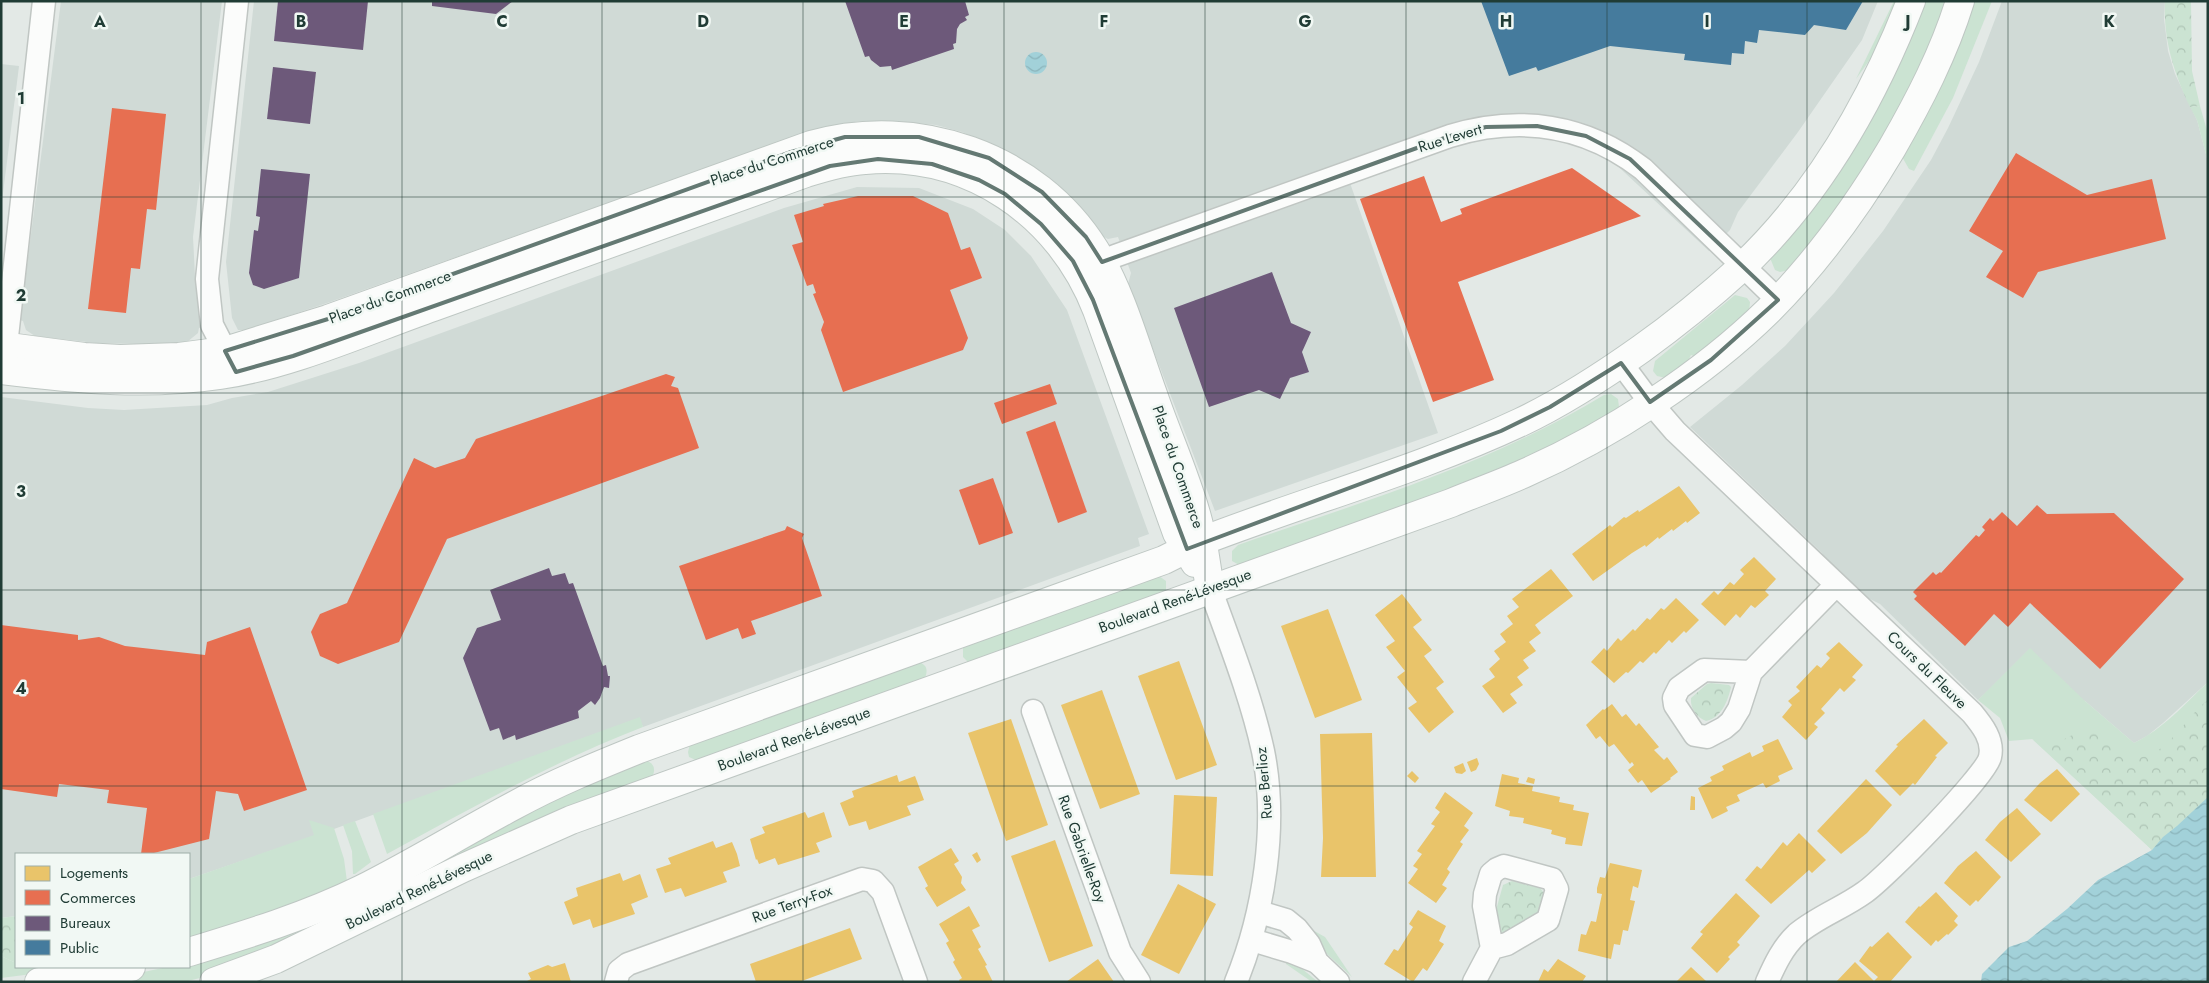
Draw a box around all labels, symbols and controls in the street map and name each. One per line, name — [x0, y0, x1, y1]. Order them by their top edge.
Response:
text: A — [93, 10, 106, 33]
text: B — [296, 10, 306, 33]
text: C — [496, 10, 508, 33]
text: D — [697, 10, 709, 33]
text: E — [899, 10, 909, 33]
text: F — [1100, 10, 1108, 33]
text: G — [1298, 10, 1312, 33]
text: H — [1500, 10, 1512, 33]
text: I — [1704, 10, 1710, 33]
text: J — [1902, 10, 1911, 33]
text: K — [2103, 10, 2115, 33]
text: 1 — [17, 87, 25, 110]
street label: Rue Levert — [1415, 118, 1485, 158]
street label: Place du Commerce — [707, 131, 837, 191]
street label: Place du Commerce — [326, 265, 454, 329]
text: 2 — [16, 284, 26, 307]
street label: Place du Commerce — [1147, 403, 1209, 532]
text: 3 — [16, 480, 26, 503]
street label: Boulevard René-Lévesque — [1096, 563, 1255, 639]
street label: Cours du Fleuve — [1882, 626, 1972, 714]
text: 4 — [15, 677, 27, 700]
street label: Boulevard René-Lévesque — [715, 701, 874, 777]
street label: Rue Berlioz — [1250, 746, 1278, 820]
street label: Rue Gabrielle-Roy — [1052, 792, 1112, 906]
street label: Boulevard René-Lévesque — [342, 845, 496, 935]
legend — [15, 853, 190, 968]
text: Logements — [60, 862, 128, 884]
street label: Rue Terry-Fox — [749, 879, 836, 929]
text: Commerces — [60, 887, 135, 909]
text: Bureaux — [60, 912, 111, 934]
text: Public — [60, 937, 99, 959]

